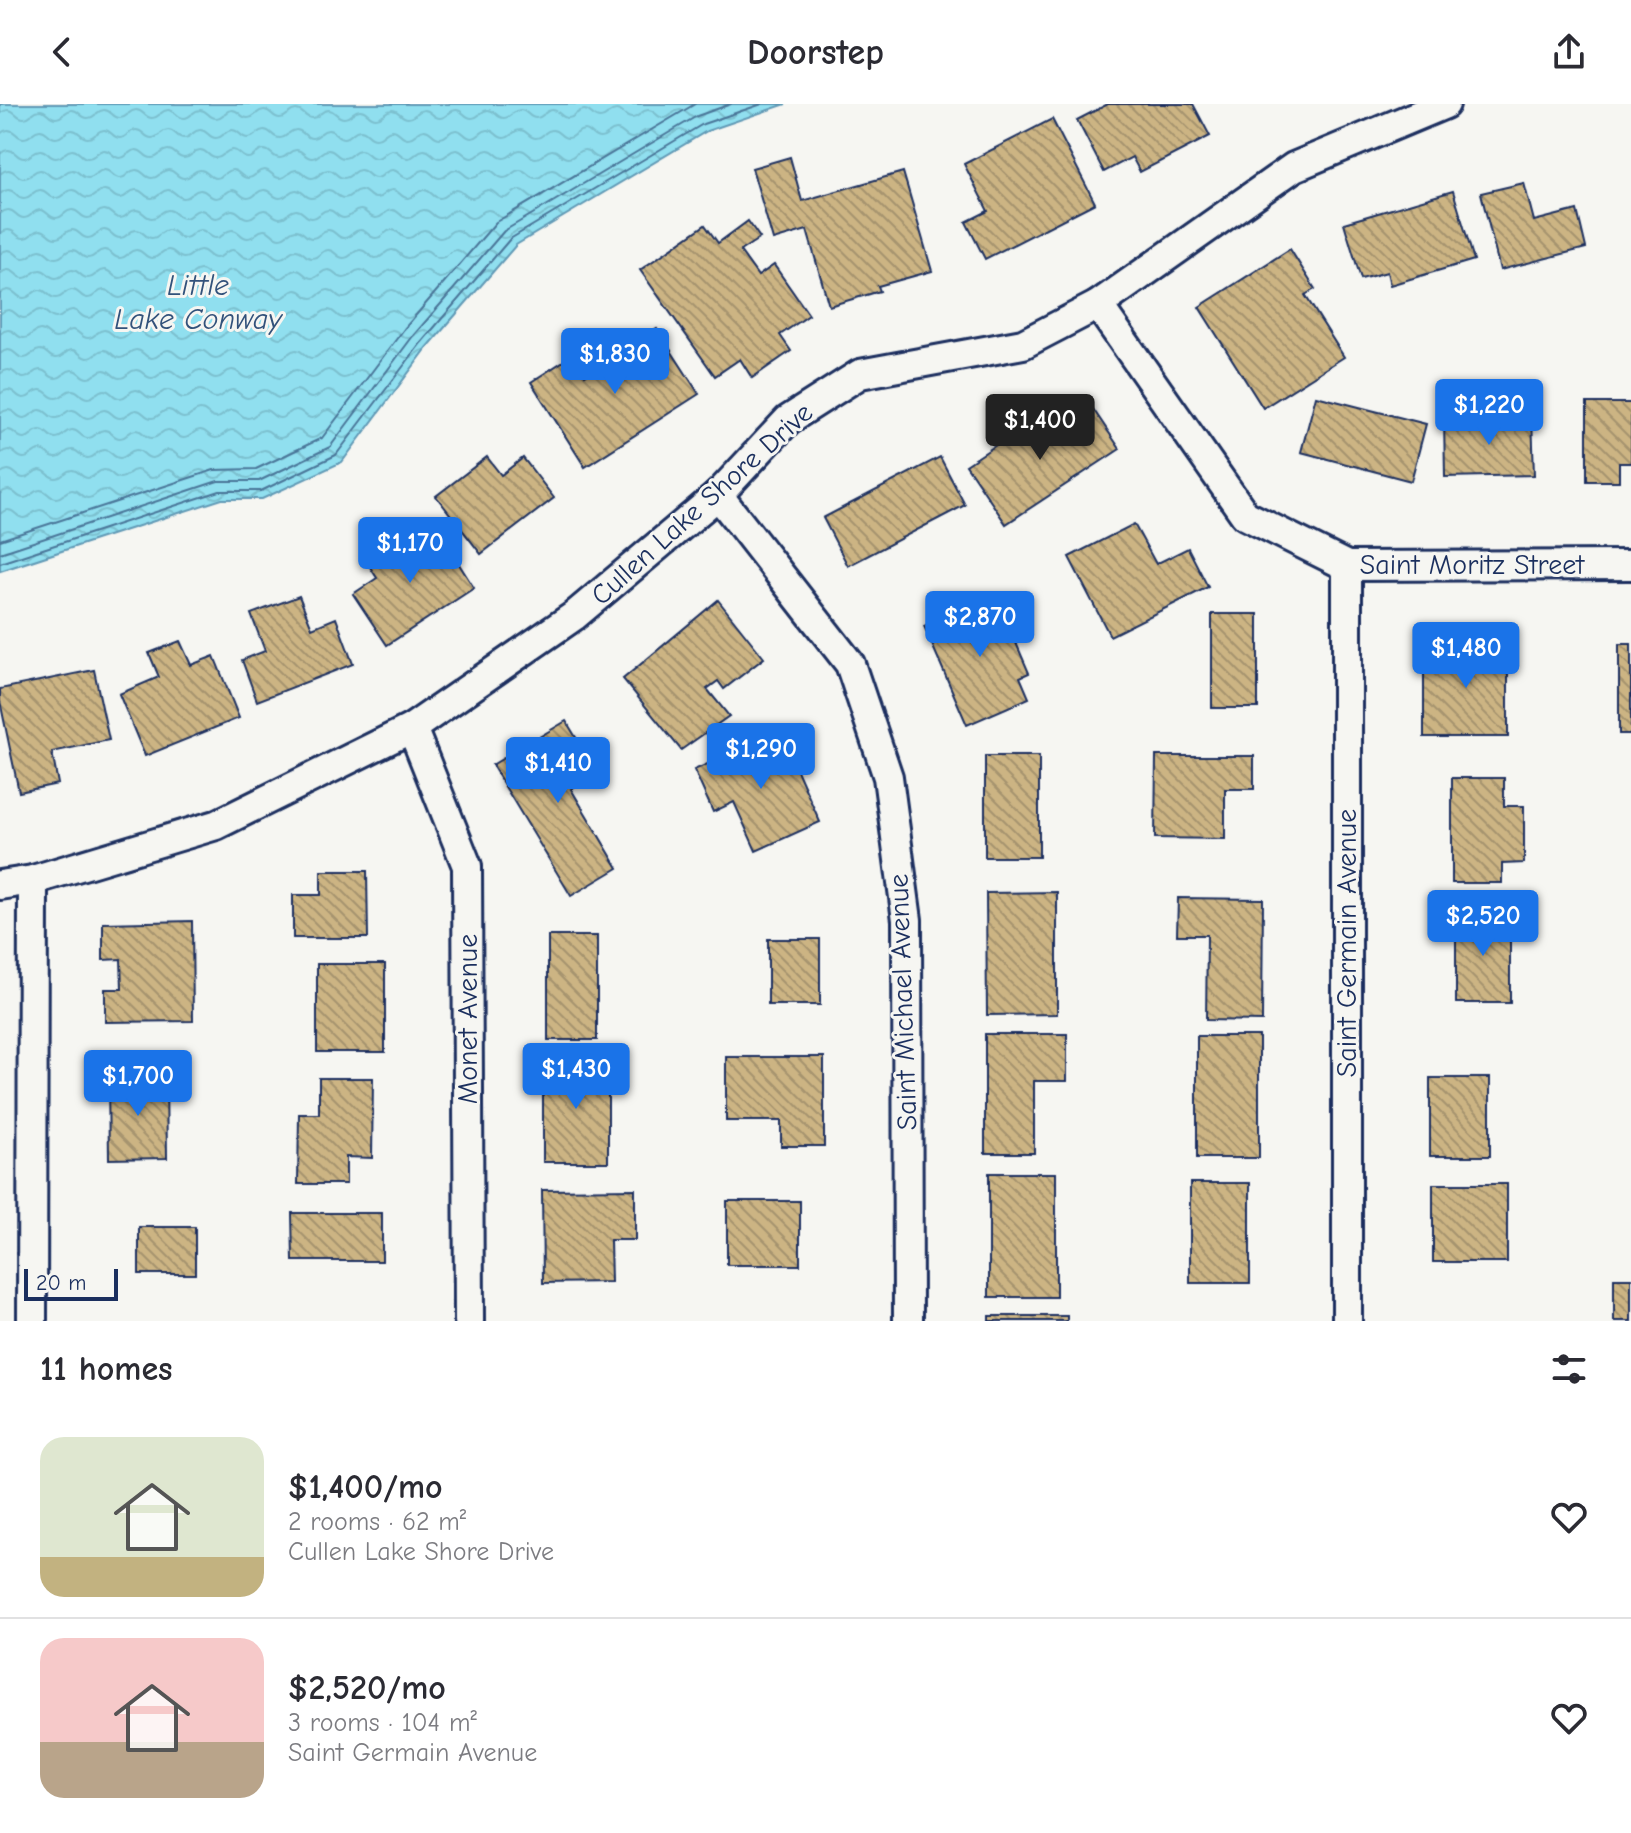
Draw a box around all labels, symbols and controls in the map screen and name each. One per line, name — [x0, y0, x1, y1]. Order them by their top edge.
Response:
icon: back — [40, 30, 84, 74]
icon: share — [1547, 30, 1591, 74]
text: Doorstep — [747, 32, 884, 73]
water label: Little Lake Conway — [114, 268, 283, 337]
pin: $1,830 — [550, 328, 680, 396]
text: $1,830 — [579, 339, 651, 369]
pin: $1,220 — [1424, 379, 1554, 447]
text: $1,220 — [1453, 390, 1525, 420]
pin: $1,400 — [975, 394, 1105, 462]
street label: Cullen Lake Shore Drive — [585, 396, 819, 612]
text: $1,400 — [1004, 405, 1076, 435]
pin: $1,170 — [345, 517, 475, 585]
text: $1,170 — [376, 528, 444, 558]
street label: Saint Moritz Street — [1360, 549, 1585, 581]
pin: $2,870 — [915, 591, 1045, 659]
text: $2,870 — [943, 602, 1017, 632]
pin: $1,480 — [1401, 622, 1531, 690]
text: $1,480 — [1430, 633, 1502, 663]
pin: $1,290 — [696, 723, 826, 791]
text: $1,290 — [725, 734, 797, 764]
pin: $1,410 — [493, 737, 623, 805]
text: $1,410 — [524, 748, 592, 778]
street label: Saint Germain Avenue — [1331, 809, 1363, 1077]
street label: Saint Michael Avenue — [883, 873, 923, 1131]
pin: $2,520 — [1418, 890, 1548, 958]
text: $2,520 — [1445, 901, 1521, 931]
street label: Monet Avenue — [452, 934, 484, 1104]
pin: $1,430 — [511, 1043, 641, 1111]
pin: $1,700 — [73, 1050, 203, 1118]
text: $1,430 — [541, 1054, 611, 1084]
text: $1,700 — [102, 1061, 174, 1091]
scale bar — [24, 1265, 118, 1301]
text: 20 m — [36, 1270, 86, 1296]
icon: filters — [1547, 1347, 1591, 1391]
text: 11 homes — [40, 1349, 173, 1389]
text: $1,400/mo — [288, 1467, 443, 1507]
icon: home — [104, 1469, 200, 1565]
icon: heart — [1547, 1495, 1591, 1539]
text: 2 rooms · 62 m² — [288, 1507, 466, 1537]
text: Cullen Lake Shore Drive — [288, 1537, 554, 1567]
text: $2,520/mo — [288, 1668, 446, 1708]
icon: home — [104, 1670, 200, 1766]
icon: heart — [1547, 1696, 1591, 1740]
text: 3 rooms · 104 m² — [288, 1708, 477, 1738]
text: Saint Germain Avenue — [288, 1738, 537, 1768]

